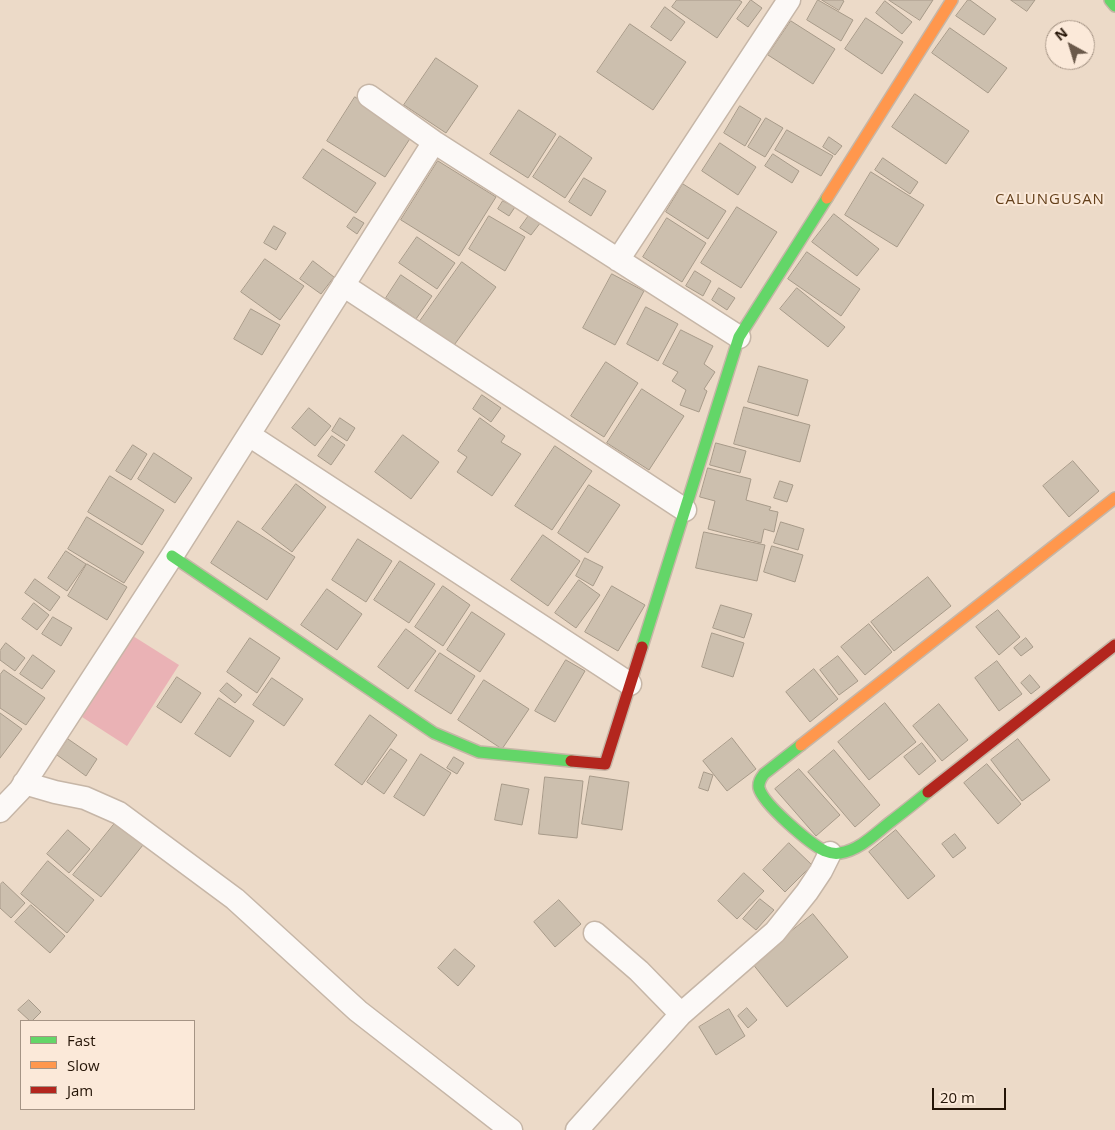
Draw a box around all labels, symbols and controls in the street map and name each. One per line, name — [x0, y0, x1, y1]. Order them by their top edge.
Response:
north arrow — [1045, 20, 1095, 70]
text: N — [1050, 23, 1071, 45]
district label: CALUNGUSAN — [994, 191, 1106, 209]
legend — [20, 1020, 195, 1110]
text: Fast — [67, 1030, 96, 1050]
text: Slow — [67, 1055, 100, 1075]
scale bar — [935, 1078, 1009, 1110]
text: Jam — [67, 1080, 93, 1100]
text: 20 m — [940, 1087, 975, 1107]

